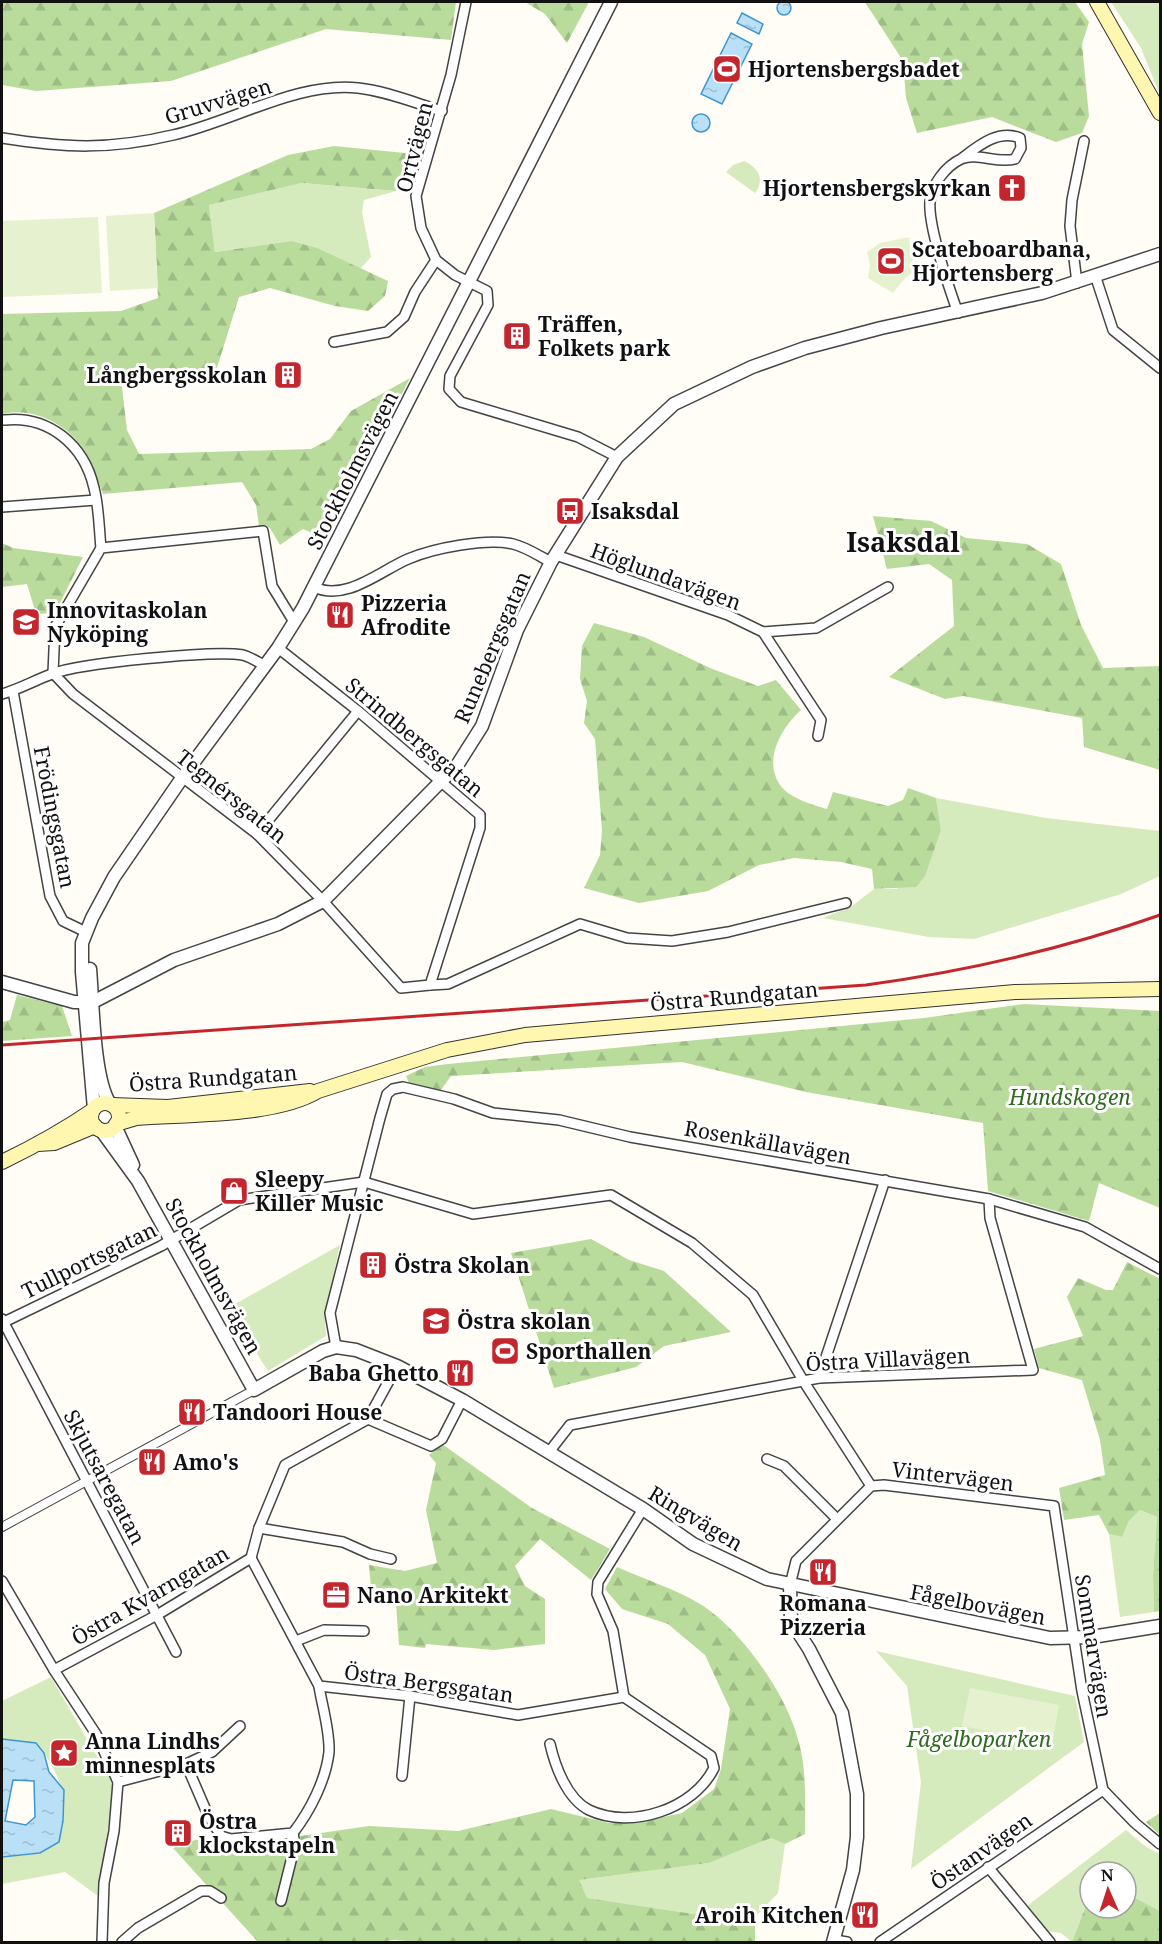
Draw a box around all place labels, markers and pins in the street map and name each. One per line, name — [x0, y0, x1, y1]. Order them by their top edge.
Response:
sports icon: Hjortensbergsbadet — [711, 53, 743, 85]
place label: Hjortensbergsbadet — [748, 55, 960, 83]
church icon: Hjortensbergskyrkan — [996, 172, 1028, 204]
place label: Hjortensbergskyrkan — [763, 174, 991, 202]
place label: Scateboardbana, Hjortensberg — [912, 235, 1091, 287]
sports icon: Scateboardbana, Hjortensberg — [875, 245, 907, 277]
place label: Träffen, Folkets park — [538, 310, 671, 362]
building icon: Träffen, Folkets park — [501, 320, 533, 352]
building icon: Långbergsskolan — [272, 359, 304, 391]
place label: Långbergsskolan — [86, 361, 267, 389]
bus stop icon: Isaksdal — [554, 495, 586, 527]
place label: Isaksdal — [591, 497, 680, 525]
place label: Pizzeria Afrodite — [361, 589, 451, 641]
place label: Innovitaskolan Nyköping — [47, 596, 208, 648]
restaurant icon: Pizzeria Afrodite — [324, 599, 356, 631]
school or university icon: Innovitaskolan Nyköping — [10, 606, 42, 638]
place label: Sleepy Killer Music — [255, 1165, 384, 1217]
shop icon: Sleepy Killer Music — [218, 1175, 250, 1207]
building icon: Östra Skolan — [357, 1249, 389, 1281]
place label: Östra Skolan — [394, 1251, 530, 1279]
school or university icon: Östra skolan — [420, 1305, 452, 1337]
place label: Östra skolan — [457, 1307, 591, 1335]
sports icon: Sporthallen — [489, 1335, 521, 1367]
place label: Sporthallen — [526, 1337, 652, 1365]
restaurant icon: Baba Ghetto — [444, 1357, 476, 1389]
place label: Baba Ghetto — [309, 1359, 439, 1387]
restaurant icon: Tandoori House — [176, 1396, 208, 1428]
place label: Tandoori House — [213, 1398, 382, 1426]
restaurant icon: Amo's — [136, 1446, 168, 1478]
place label: Amo's — [173, 1448, 239, 1476]
restaurant icon: Romana Pizzeria — [807, 1556, 839, 1588]
office icon: Nano Arkitekt — [320, 1579, 352, 1611]
place label: Nano Arkitekt — [357, 1581, 509, 1609]
place label: Romana Pizzeria — [779, 1589, 867, 1641]
place label: Anna Lindhs minnesplats — [85, 1727, 220, 1779]
place icon: Anna Lindhs minnesplats — [48, 1737, 80, 1769]
place label: Östra klockstapeln — [199, 1807, 335, 1859]
building icon: Östra klockstapeln — [162, 1817, 194, 1849]
restaurant icon: Aroih Kitchen — [849, 1899, 881, 1931]
place label: Aroih Kitchen — [695, 1901, 844, 1929]

